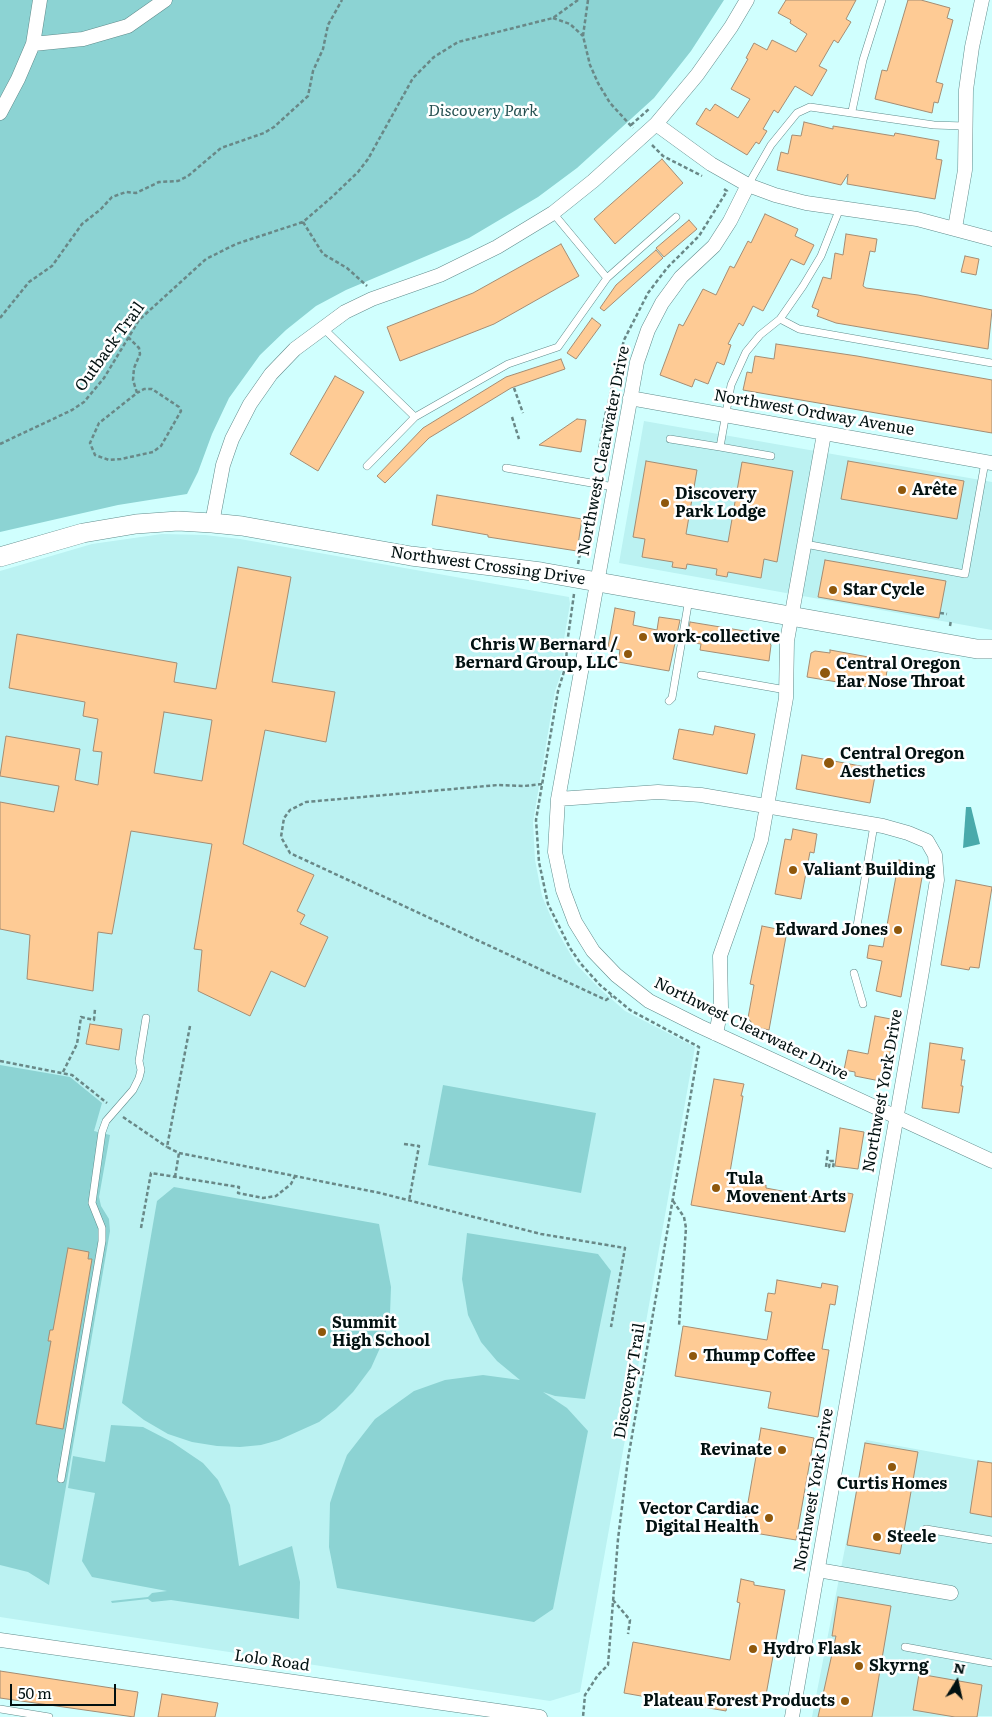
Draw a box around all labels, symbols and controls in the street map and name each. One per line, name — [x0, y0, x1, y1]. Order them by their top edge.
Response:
park label: Discovery Park — [428, 101, 538, 121]
street label: Outback Trail — [71, 299, 149, 395]
street label: Northwest Clearwater Drive — [574, 344, 634, 558]
street label: Northwest Ordway Avenue — [712, 386, 916, 440]
place label: Arête — [912, 480, 957, 500]
place label: Discovery Park Lodge — [675, 484, 766, 522]
marker: Arête — [896, 484, 908, 496]
marker: Discovery Park Lodge — [659, 497, 671, 509]
street label: Northwest Crossing Drive — [389, 543, 587, 589]
place label: Star Cycle — [843, 580, 924, 600]
marker: Star Cycle — [827, 584, 839, 596]
place label: work-collective — [653, 627, 780, 647]
marker: work-collective — [637, 631, 649, 643]
place label: Chris W Bernard / Bernard Group, LLC — [455, 635, 618, 673]
marker: Chris W Bernard / Bernard Group, LLC — [622, 648, 634, 660]
place label: Central Oregon Ear Nose Throat — [836, 654, 965, 692]
marker: Central Oregon Ear Nose Throat — [818, 666, 832, 680]
place label: Central Oregon Aesthetics — [840, 744, 965, 782]
marker: Central Oregon Aesthetics — [822, 756, 836, 770]
place label: Valiant Building — [803, 860, 935, 880]
marker: Valiant Building — [787, 864, 799, 876]
place label: Edward Jones — [775, 920, 888, 940]
marker: Edward Jones — [892, 924, 904, 936]
street label: Northwest Clearwater Drive — [651, 974, 851, 1084]
street label: Northwest York Drive — [859, 1008, 907, 1174]
place label: Tula Movenent Arts — [726, 1169, 846, 1207]
marker: Tula Movenent Arts — [710, 1182, 722, 1194]
place label: Summit High School — [332, 1313, 430, 1351]
street label: Discovery Trail — [610, 1322, 650, 1440]
marker: Summit High School — [316, 1326, 328, 1338]
place label: Thump Coffee — [703, 1346, 815, 1366]
marker: Thump Coffee — [687, 1350, 699, 1362]
street label: Northwest York Drive — [790, 1407, 838, 1573]
place label: Revinate — [700, 1440, 772, 1460]
marker: Revinate — [776, 1444, 788, 1456]
marker: Curtis Homes — [886, 1461, 898, 1473]
place label: Curtis Homes — [837, 1474, 947, 1494]
place label: Vector Cardiac Digital Health — [639, 1499, 759, 1537]
marker: Vector Cardiac Digital Health — [763, 1512, 775, 1524]
place label: Steele — [887, 1527, 936, 1547]
marker: Steele — [871, 1531, 883, 1543]
place label: Hydro Flask — [763, 1639, 861, 1659]
marker: Hydro Flask — [747, 1643, 759, 1655]
street label: Lolo Road — [233, 1646, 311, 1676]
place label: Skyrng — [869, 1656, 929, 1676]
text: N — [952, 1656, 967, 1678]
north arrow — [932, 1657, 982, 1707]
marker: Skyrng — [853, 1660, 865, 1672]
scale bar — [12, 1674, 119, 1706]
text: 50 m — [18, 1681, 52, 1704]
place label: Plateau Forest Products — [643, 1691, 835, 1711]
marker: Plateau Forest Products — [839, 1695, 851, 1707]

